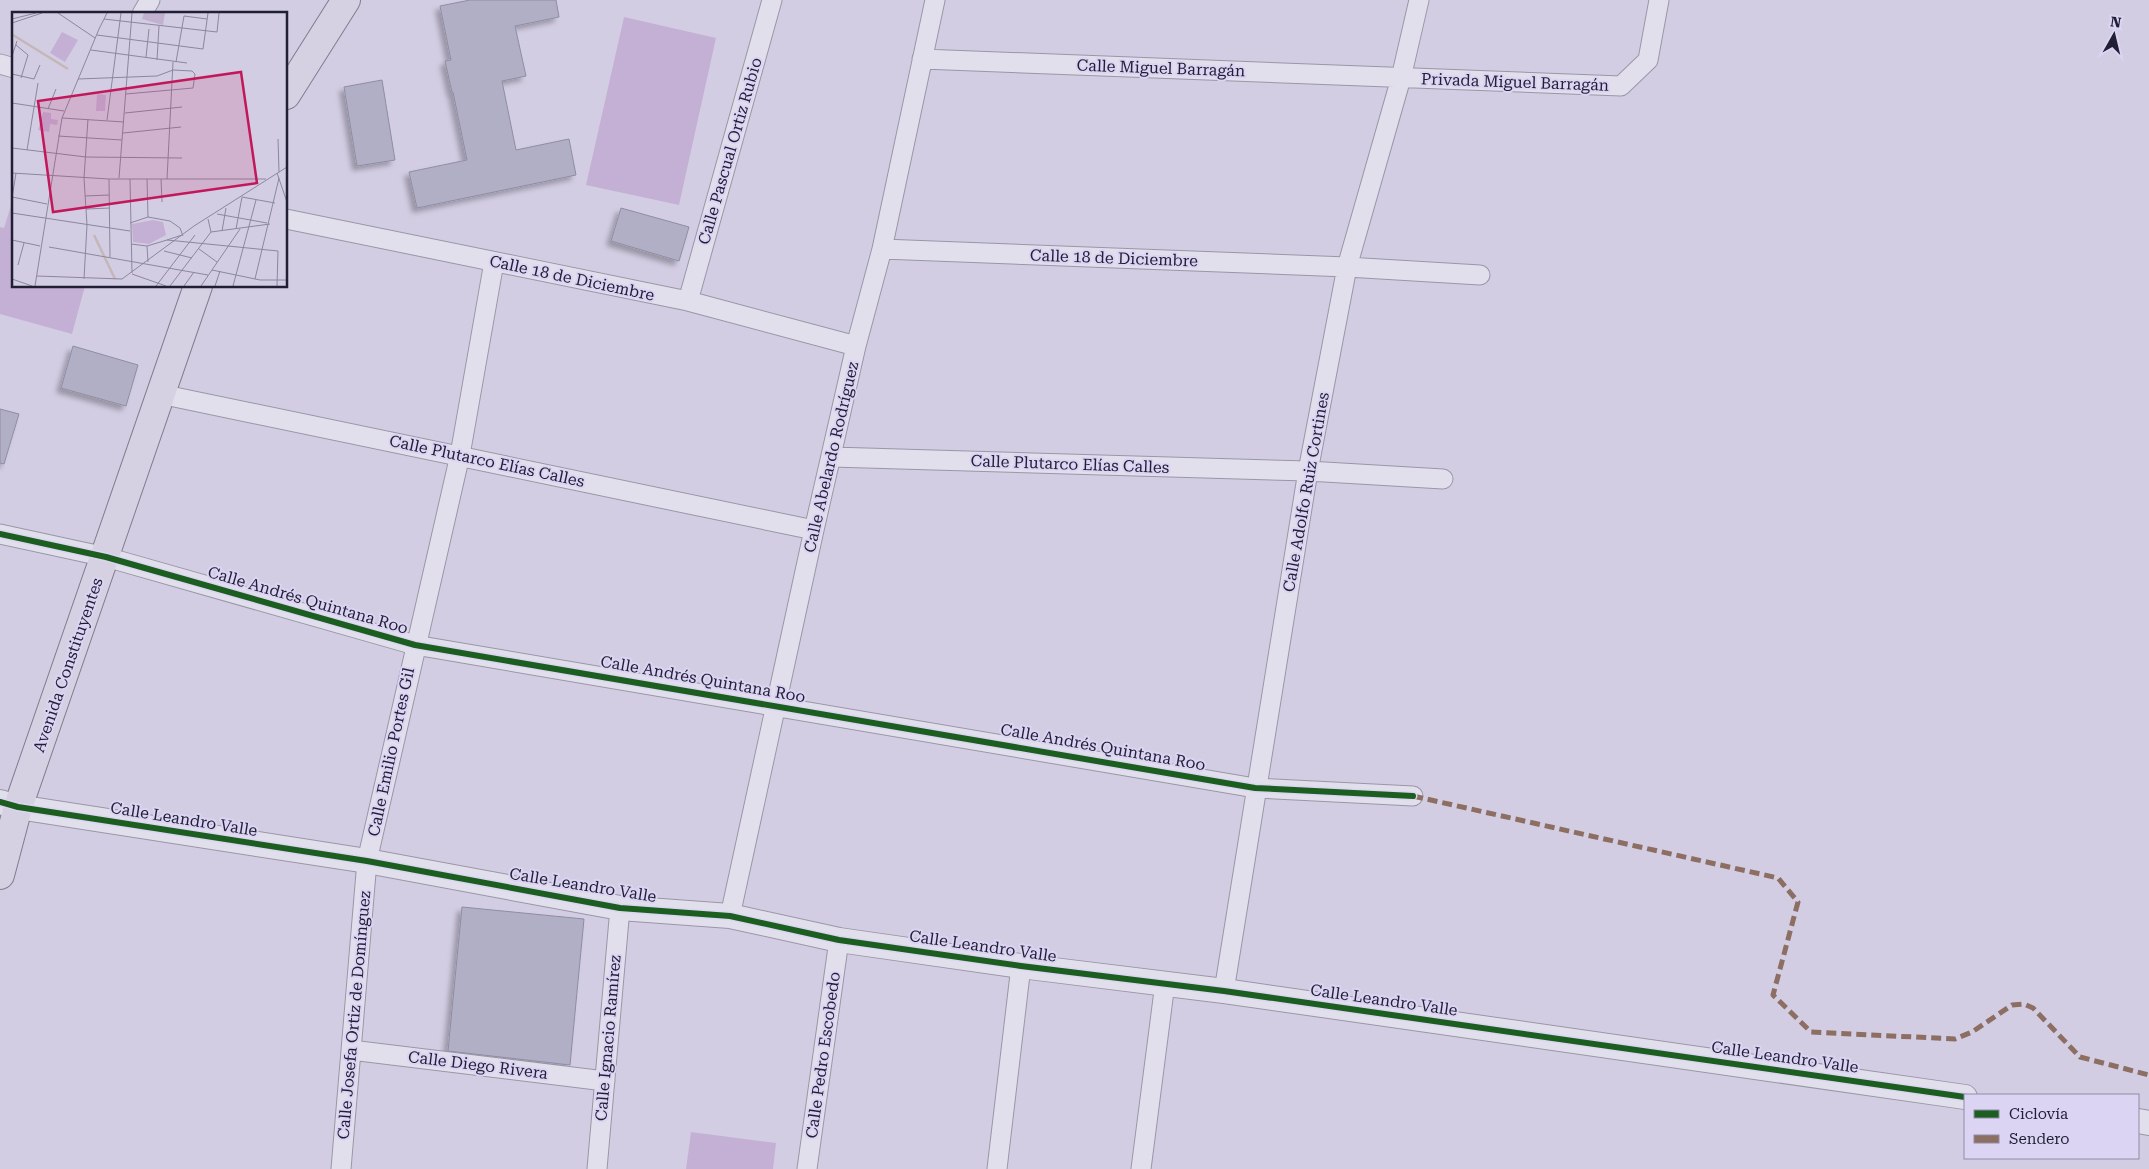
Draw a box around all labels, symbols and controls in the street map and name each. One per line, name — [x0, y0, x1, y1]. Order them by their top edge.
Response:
north arrow — [2089, 10, 2139, 60]
inset map — [12, 12, 288, 288]
text: N — [2109, 13, 2122, 31]
street label: Calle Pascual Ortiz Rubio — [694, 55, 766, 247]
street label: Calle Miguel Barragán — [1076, 56, 1246, 80]
street label: Privada Miguel Barragán — [1421, 69, 1609, 95]
street label: Calle 18 de Diciembre — [1030, 246, 1199, 270]
street label: Calle 18 de Diciembre — [488, 251, 656, 305]
street label: Calle Abelardo Rodríguez — [800, 359, 862, 554]
street label: Calle Adolfo Ruiz Cortines — [1279, 390, 1333, 593]
street label: Calle Plutarco Elías Calles — [388, 431, 587, 491]
street label: Calle Plutarco Elías Calles — [970, 451, 1170, 477]
street label: Calle Andrés Quintana Roo — [206, 562, 411, 638]
street label: Avenida Constituyentes — [29, 575, 107, 755]
street label: Calle Andrés Quintana Roo — [599, 652, 807, 706]
street label: Calle Emilio Portes Gil — [364, 666, 418, 838]
street label: Calle Andrés Quintana Roo — [999, 720, 1207, 774]
street label: Calle Leandro Valle — [109, 798, 259, 840]
street label: Calle Leandro Valle — [508, 864, 658, 906]
street label: Calle Josefa Ortiz de Domínguez — [334, 890, 374, 1140]
street label: Calle Leandro Valle — [908, 926, 1058, 966]
street label: Calle Ignacio Ramírez — [591, 954, 625, 1122]
street label: Calle Pedro Escobedo — [802, 970, 844, 1140]
street label: Calle Leandro Valle — [1309, 980, 1459, 1020]
street label: Calle Leandro Valle — [1710, 1037, 1860, 1077]
street label: Calle Diego Rivera — [407, 1047, 549, 1083]
legend — [1964, 1094, 2139, 1159]
text: Ciclovía — [2009, 1105, 2068, 1123]
text: Sendero — [2009, 1130, 2070, 1148]

